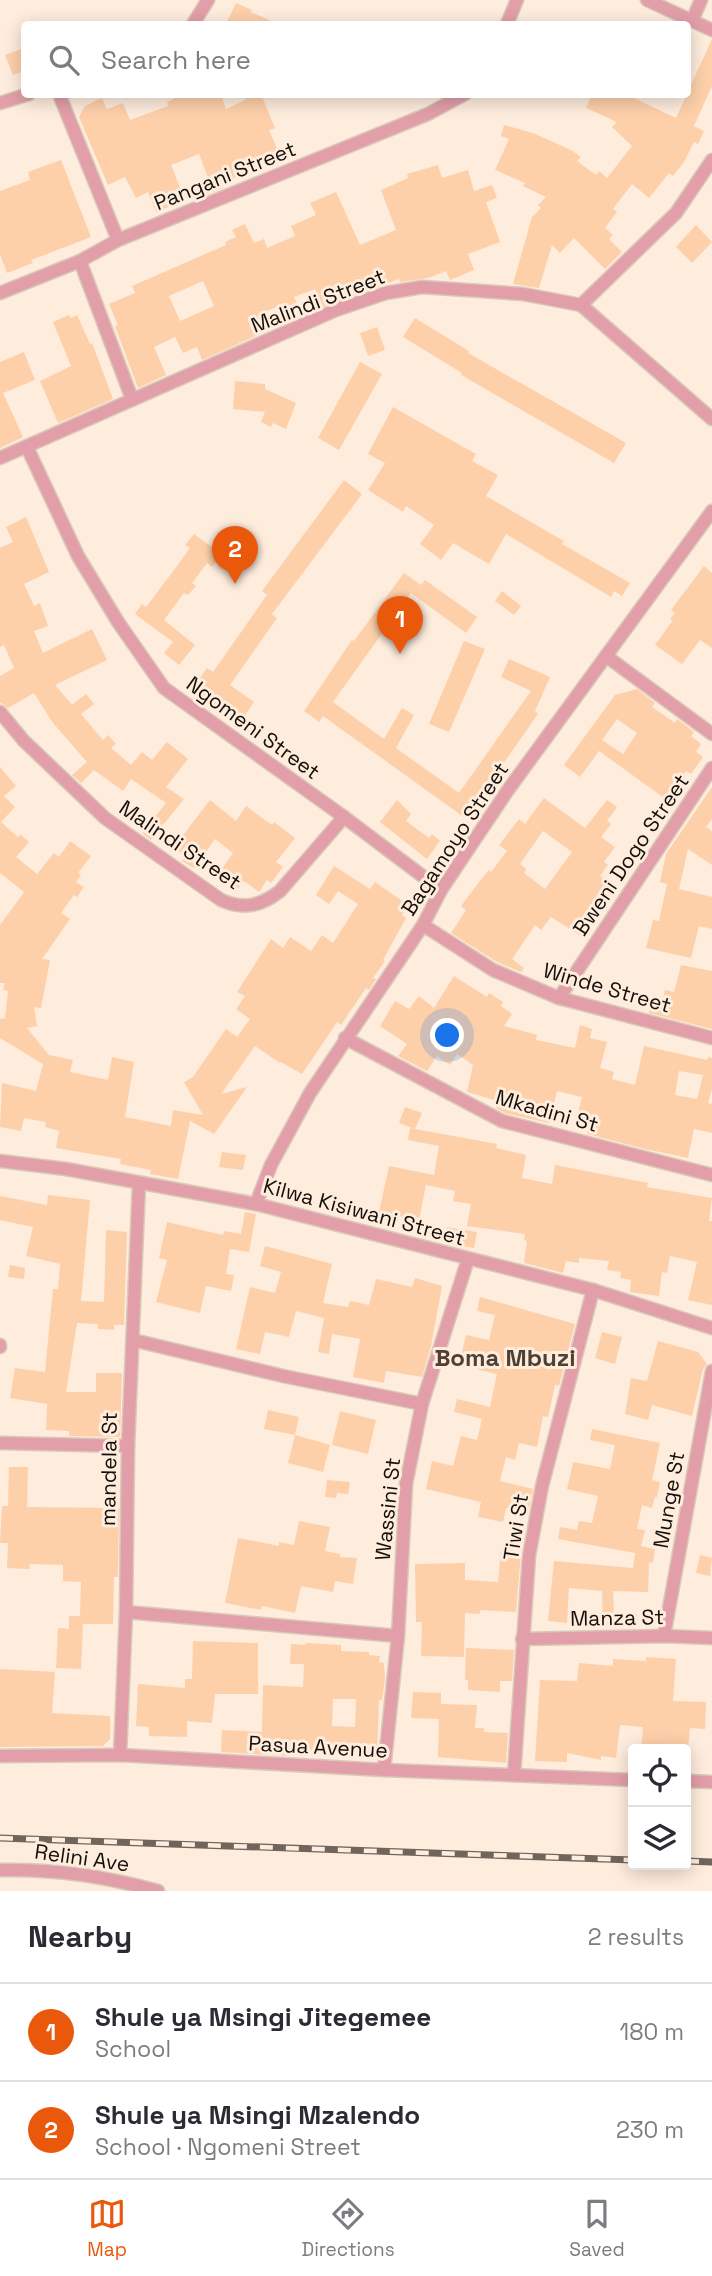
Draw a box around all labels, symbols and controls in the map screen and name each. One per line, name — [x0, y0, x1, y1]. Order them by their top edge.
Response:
search box — [21, 21, 691, 98]
icon: search — [45, 41, 83, 79]
text: Search here — [101, 43, 251, 77]
street label: Pangani Street — [150, 135, 300, 216]
street label: Malindi Street — [247, 263, 389, 339]
pin: 2 — [212, 526, 258, 584]
pin: 1 — [377, 596, 423, 654]
street label: Ngomeni Street — [181, 670, 325, 785]
street label: Bagamoyo Street — [395, 757, 514, 921]
street label: Bweni Dogo Street — [566, 769, 695, 941]
street label: Malindi Street — [114, 794, 247, 895]
street label: Winde Street — [540, 956, 674, 1019]
your location — [430, 1018, 464, 1052]
street label: Mkadini St — [493, 1083, 602, 1138]
street label: Kilwa Kisiwani Street — [260, 1172, 468, 1251]
district label: Boma Mbuzi — [434, 1342, 576, 1373]
street label: mandela St — [94, 1412, 123, 1526]
street label: Munge St — [647, 1449, 690, 1550]
street label: Wassini St — [369, 1456, 406, 1562]
street label: Tiwi St — [497, 1492, 534, 1562]
street label: Manza St — [570, 1603, 664, 1632]
street label: Pasua Avenue — [248, 1729, 388, 1764]
map controls — [628, 1744, 691, 1870]
button: locate — [628, 1744, 691, 1807]
button: layers — [628, 1807, 691, 1870]
street label: Relini Ave — [33, 1838, 131, 1878]
text: Nearby — [28, 1917, 132, 1956]
text: 2 results — [588, 1922, 684, 1952]
text: Shule ya Msingi Jitegemee — [95, 2000, 431, 2034]
text: 1 — [46, 2017, 56, 2047]
text: 180 m — [620, 2017, 684, 2047]
text: School — [95, 2034, 171, 2064]
text: Shule ya Msingi Mzalendo — [95, 2098, 420, 2132]
text: 2 — [44, 2115, 58, 2145]
text: 230 m — [616, 2115, 684, 2145]
text: School · Ngomeni Street — [95, 2132, 361, 2162]
tab: Map — [87, 2195, 127, 2262]
tab: Directions — [302, 2195, 395, 2262]
tab: Saved — [569, 2195, 625, 2262]

